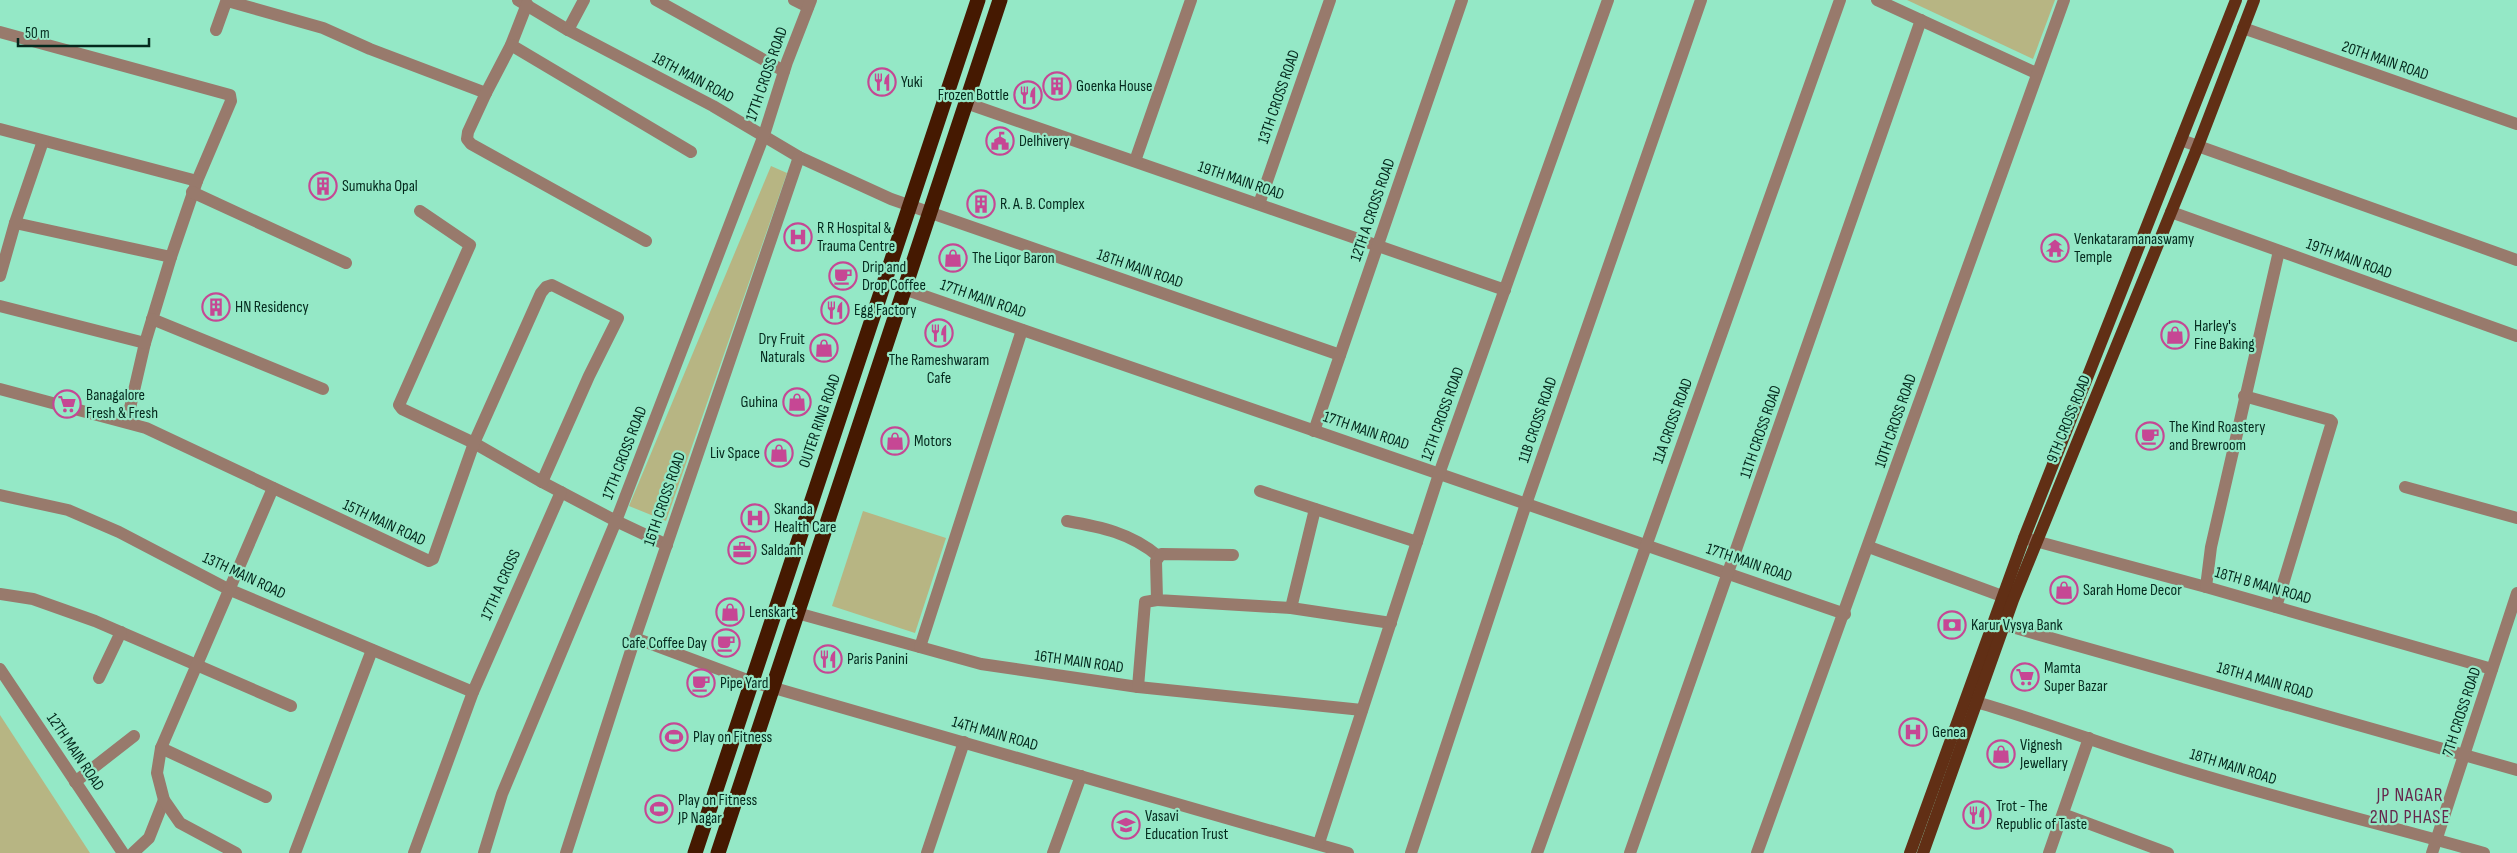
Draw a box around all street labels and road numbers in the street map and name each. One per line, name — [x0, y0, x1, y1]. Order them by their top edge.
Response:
street label: 17TH CROSS ROAD — [742, 24, 792, 124]
street label: 20TH MAIN ROAD — [2339, 37, 2431, 85]
street label: 13TH CROSS ROAD — [1254, 47, 1304, 146]
street label: 18TH MAIN ROAD — [649, 49, 737, 108]
street label: 12TH A CROSS ROAD — [1347, 156, 1400, 264]
street label: 19TH MAIN ROAD — [1195, 157, 1287, 205]
street label: 19TH MAIN ROAD — [2303, 235, 2395, 283]
street label: 18TH MAIN ROAD — [1094, 245, 1186, 293]
street label: 17TH MAIN ROAD — [938, 275, 1029, 323]
street label: 12TH CROSS ROAD — [1417, 365, 1469, 463]
street label: OUTER RING ROAD — [795, 371, 845, 470]
street label: 10TH CROSS ROAD — [1871, 371, 1921, 470]
street label: 9TH CROSS ROAD — [2043, 372, 2095, 466]
street label: 11B CROSS ROAD — [1514, 374, 1562, 465]
street label: 11A CROSS ROAD — [1649, 376, 1697, 466]
street label: 11TH CROSS ROAD — [1736, 383, 1786, 481]
street label: 17TH CROSS ROAD — [599, 404, 652, 502]
street label: 17TH MAIN ROAD — [1321, 407, 1412, 455]
street label: 16TH CROSS ROAD — [640, 449, 690, 549]
street label: 15TH MAIN ROAD — [340, 496, 429, 551]
street label: 17TH MAIN ROAD — [1704, 539, 1795, 587]
street label: 17TH A CROSS — [477, 547, 525, 623]
street label: 13TH MAIN ROAD — [199, 548, 289, 604]
street label: 18TH B MAIN ROAD — [2213, 563, 2314, 609]
street label: 16TH MAIN ROAD — [1033, 646, 1125, 678]
street label: 18TH A MAIN ROAD — [2215, 658, 2315, 704]
street label: 7TH CROSS ROAD — [2439, 665, 2485, 759]
street label: 12TH MAIN ROAD — [42, 710, 108, 795]
street label: 14TH MAIN ROAD — [950, 713, 1040, 755]
street label: 18TH MAIN ROAD — [2187, 745, 2279, 789]

